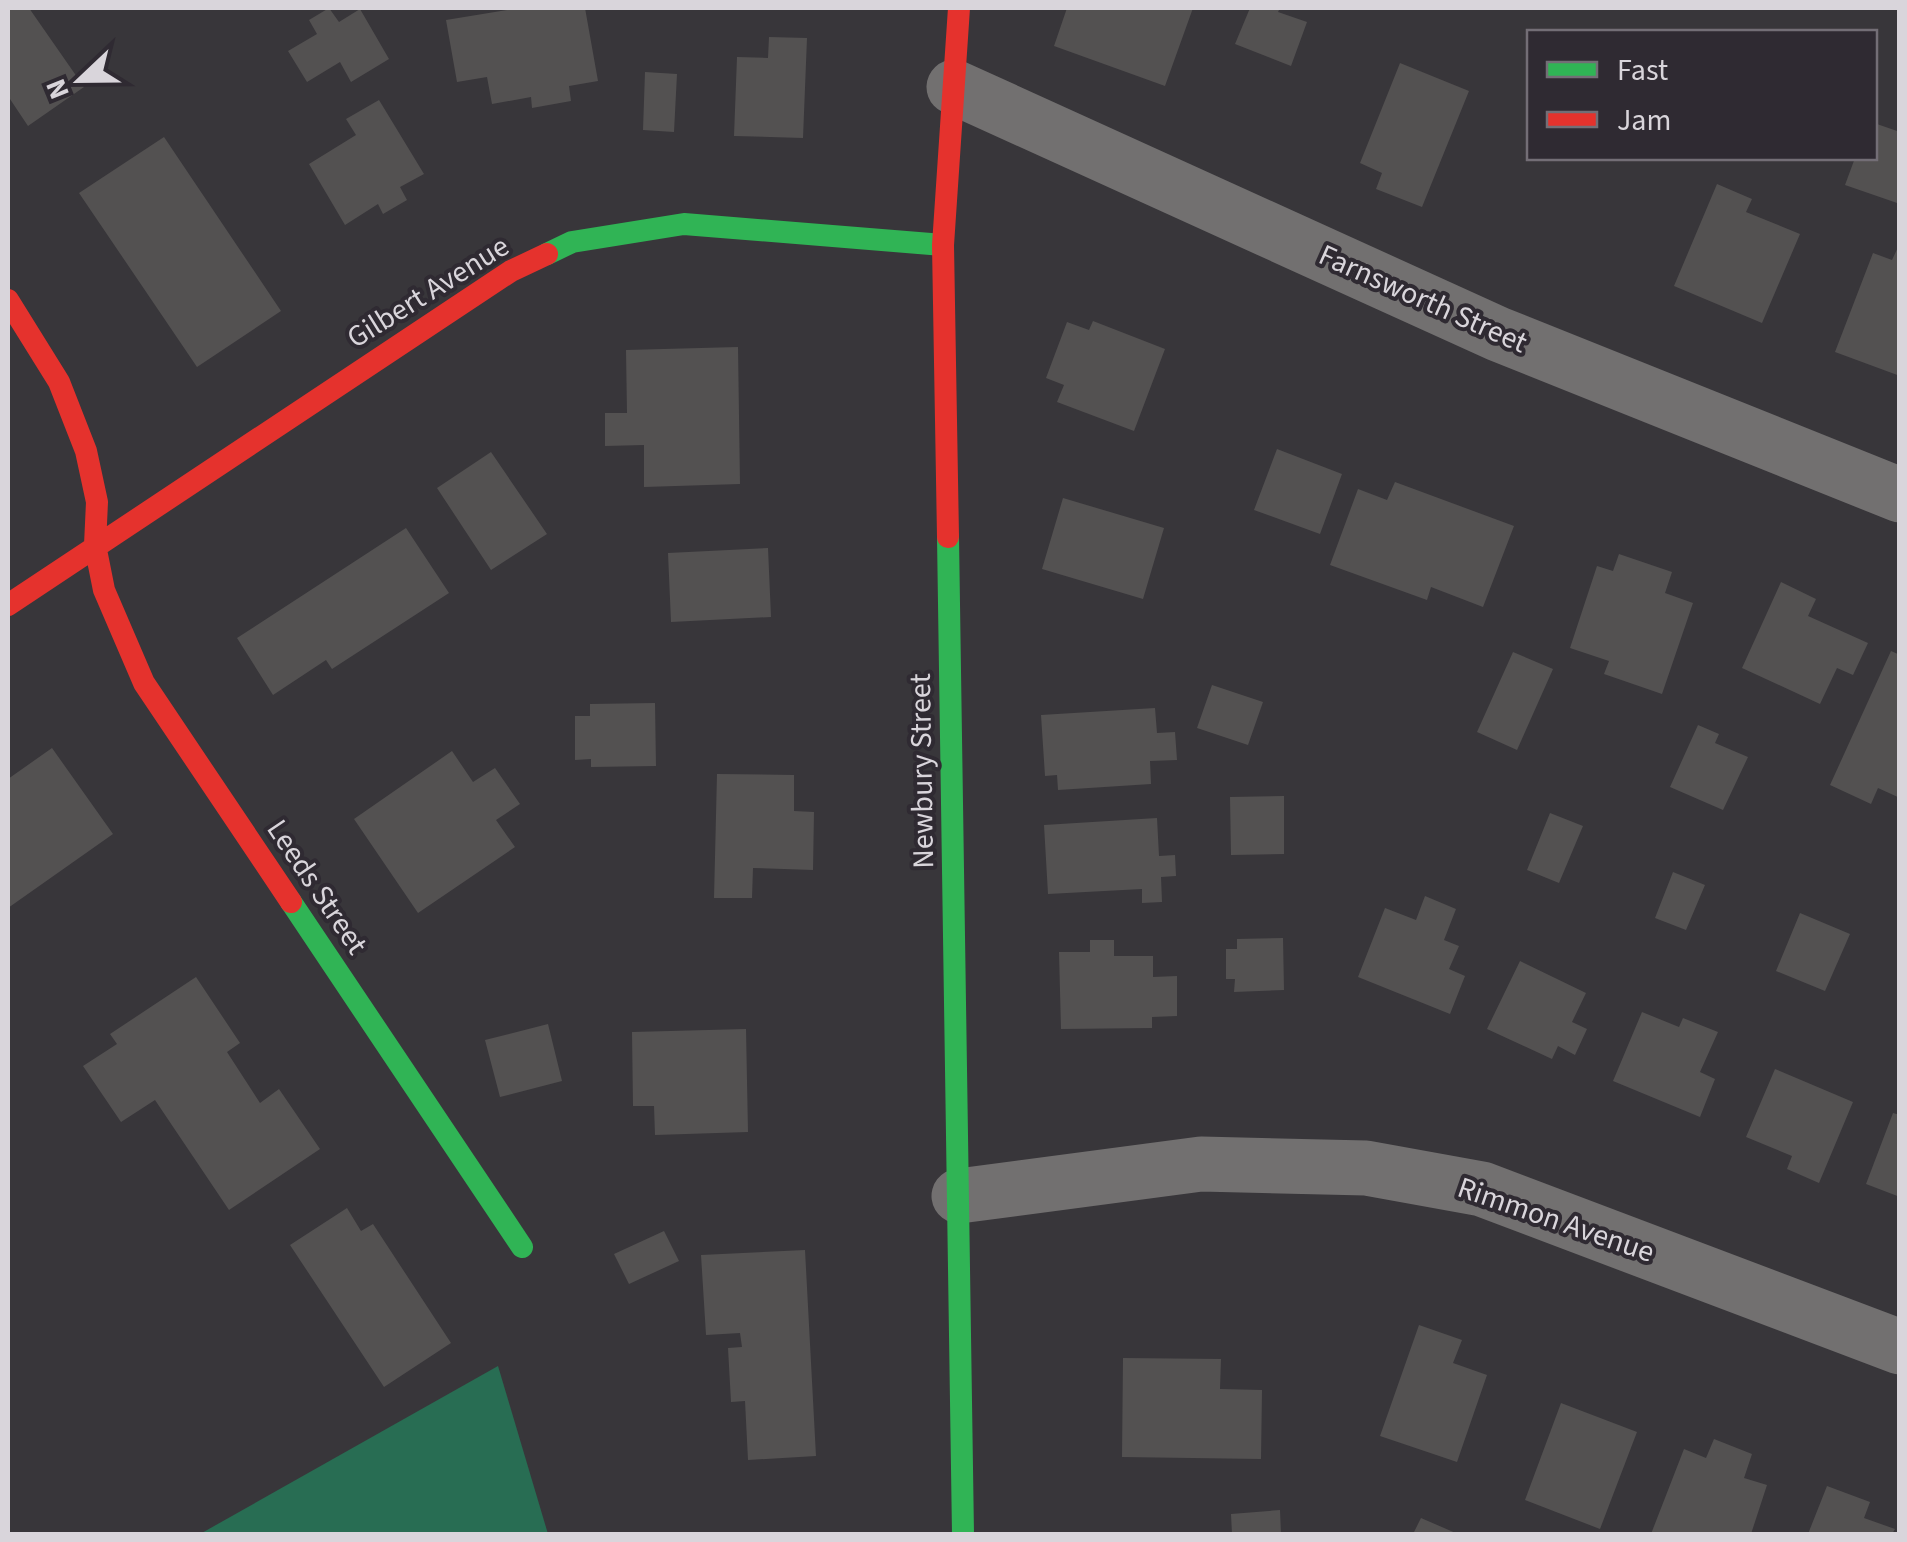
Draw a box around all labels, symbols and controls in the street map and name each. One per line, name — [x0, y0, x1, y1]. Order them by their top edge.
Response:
north arrow — [30, 30, 130, 130]
legend — [1527, 30, 1877, 160]
text: Fast — [1617, 49, 1668, 92]
text: N — [36, 73, 80, 105]
text: Jam — [1617, 99, 1671, 142]
street label: Gilbert Avenue — [339, 225, 517, 359]
street label: Farnsworth Street — [1312, 234, 1534, 364]
street label: Newbury Street — [899, 673, 945, 869]
street label: Leeds Street — [256, 811, 378, 963]
street label: Rimmon Avenue — [1452, 1166, 1660, 1274]

